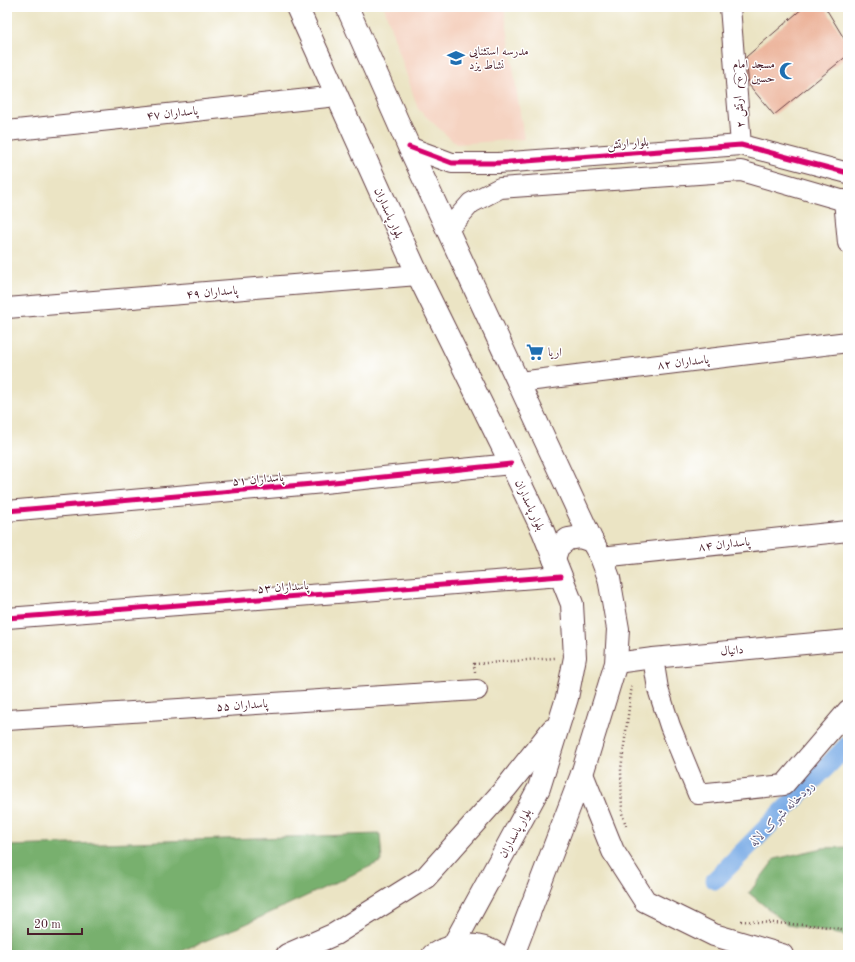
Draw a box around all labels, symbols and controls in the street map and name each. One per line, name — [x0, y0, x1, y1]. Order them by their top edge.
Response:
place label: مدرسه استثنایی نشاط یزد — [469, 46, 529, 72]
school or university icon: مدرسه استثنایی نشاط یزد — [446, 48, 466, 68]
place label: مسجد امام حسین (ع) — [732, 59, 775, 89]
mosque icon: مسجد امام حسین (ع) — [778, 61, 798, 81]
street label: ارتش ۲ — [733, 95, 749, 128]
street label: پاسداران ۴۷ — [146, 105, 199, 125]
street label: بلوار ارتش — [607, 137, 649, 153]
street label: بلوار پاسداران — [370, 186, 405, 241]
street label: پاسداران ۴۹ — [186, 285, 239, 303]
supermarket icon: اریا — [525, 342, 545, 362]
place label: اریا — [548, 347, 562, 360]
street label: پاسداران ۸۲ — [657, 354, 710, 374]
street label: پاسداران ۵۱ — [232, 472, 285, 490]
street label: بلوار پاسداران — [510, 478, 546, 533]
street label: پاسداران ۸۴ — [698, 536, 751, 556]
street label: پاسداران ۵۳ — [257, 580, 310, 598]
street label: دانیال — [720, 644, 744, 658]
street label: پاسداران ۵۵ — [216, 698, 269, 716]
water label: رودخانه شهرک لاله — [747, 779, 818, 850]
street label: بلوار پاسداران — [497, 807, 536, 861]
scale bar — [28, 910, 82, 936]
text: 20 m — [34, 919, 61, 931]

